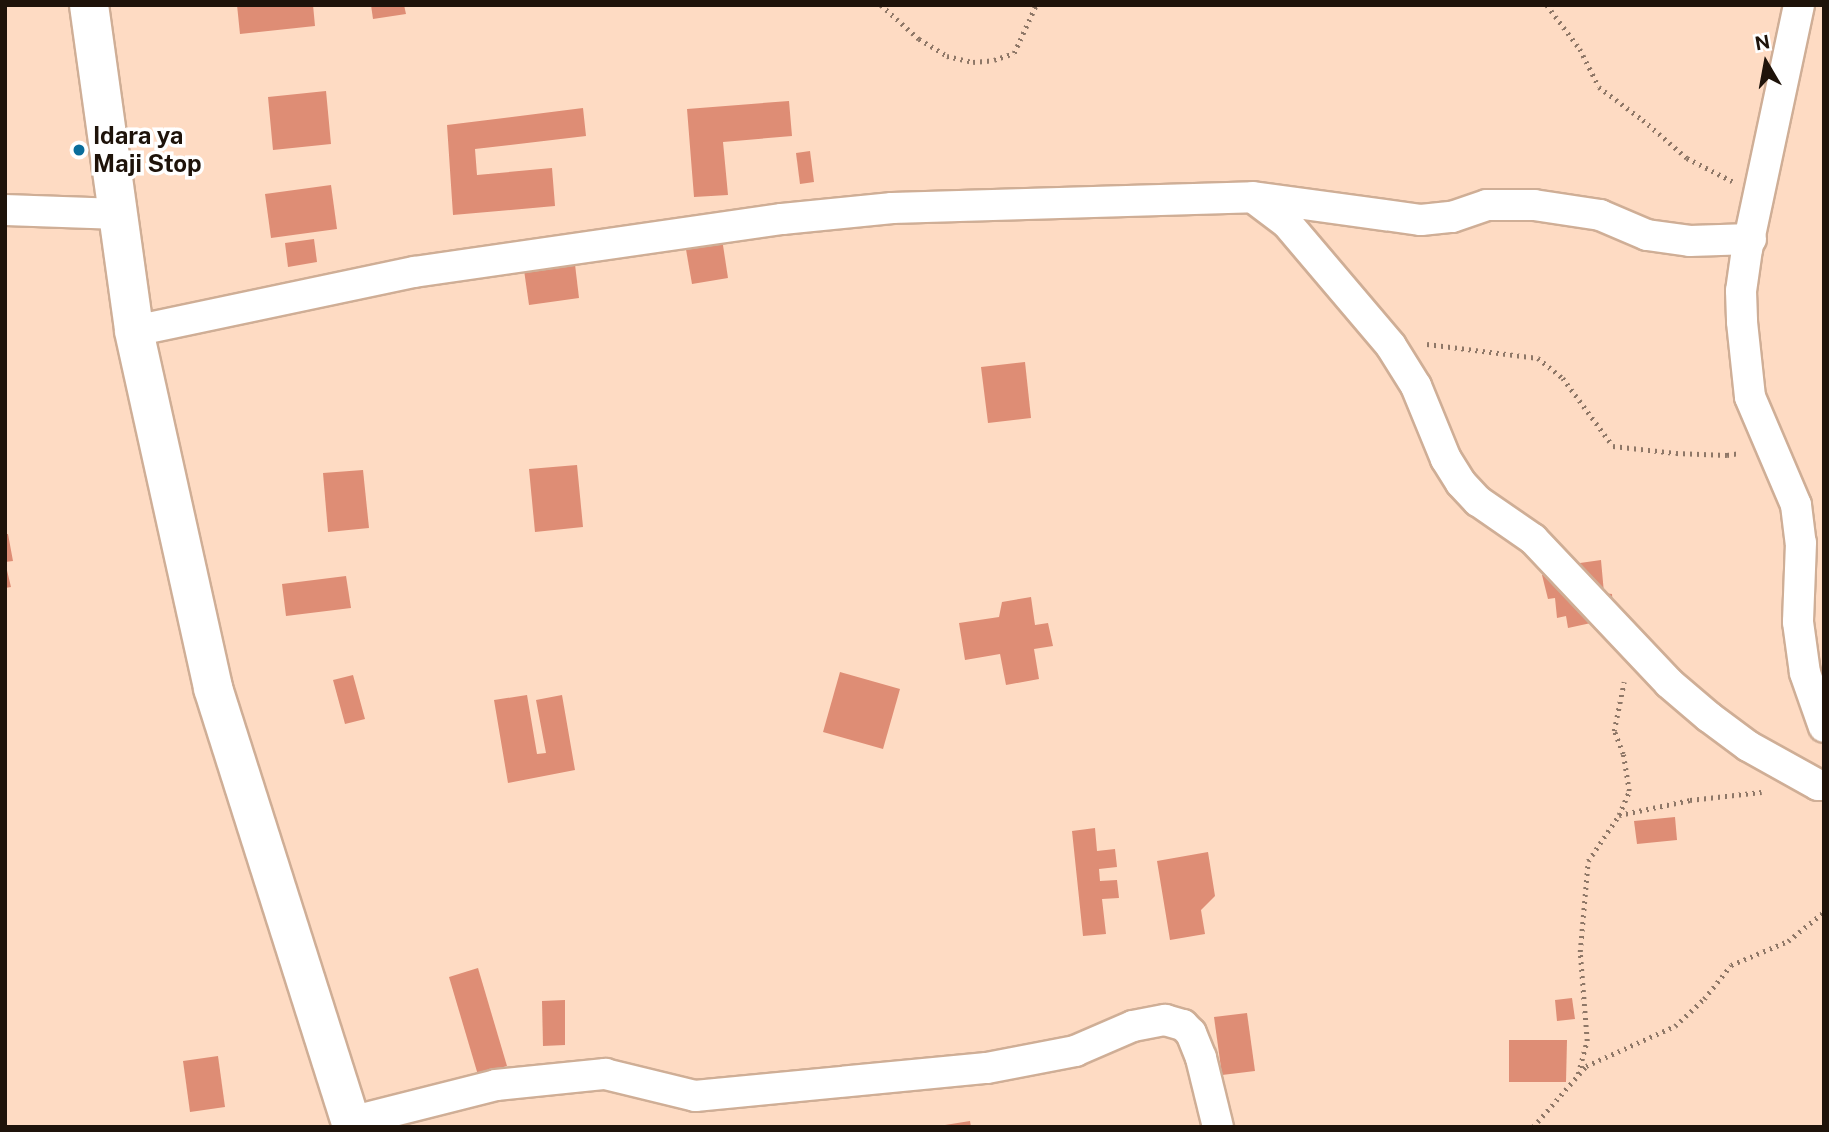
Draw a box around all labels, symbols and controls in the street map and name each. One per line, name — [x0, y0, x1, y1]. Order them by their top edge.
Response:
north arrow — [1731, 28, 1801, 98]
text: N — [1753, 30, 1772, 54]
place label: Idara ya Maji Stop — [93, 122, 202, 178]
marker: Idara ya Maji Stop — [71, 142, 87, 158]

